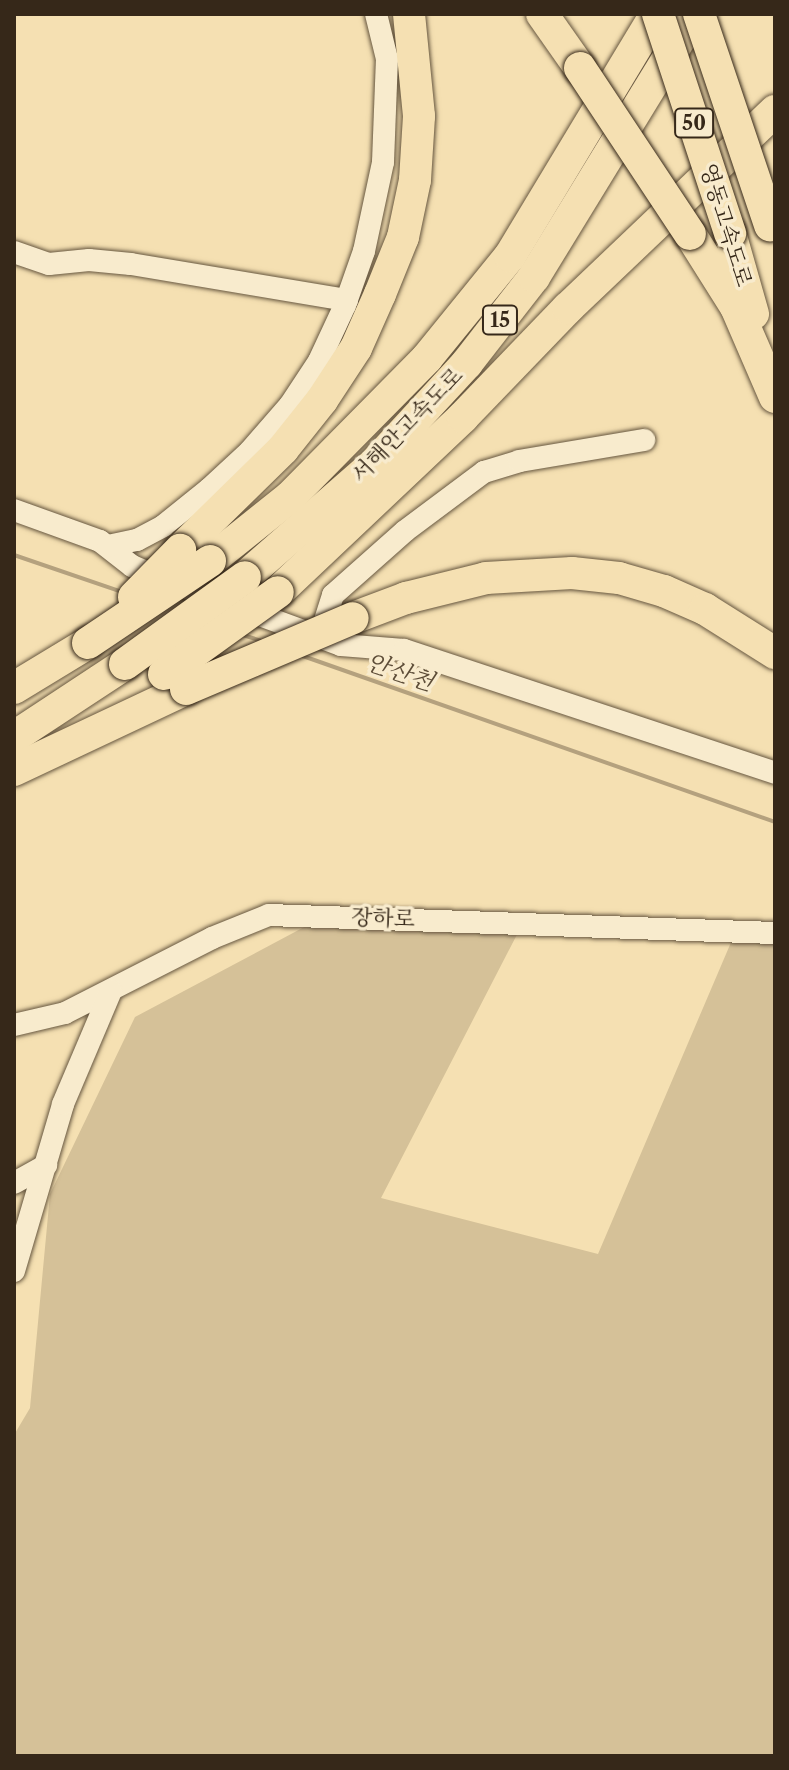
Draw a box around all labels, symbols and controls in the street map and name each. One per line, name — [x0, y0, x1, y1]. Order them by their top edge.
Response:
road number: 50 — [674, 107, 714, 139]
street label: 영동고속도로 — [695, 160, 757, 290]
road number: 15 — [480, 304, 520, 336]
street label: 서해안고속도로 — [346, 362, 468, 488]
water label: 안산천 — [362, 647, 438, 697]
street label: 장하로 — [351, 904, 415, 932]

